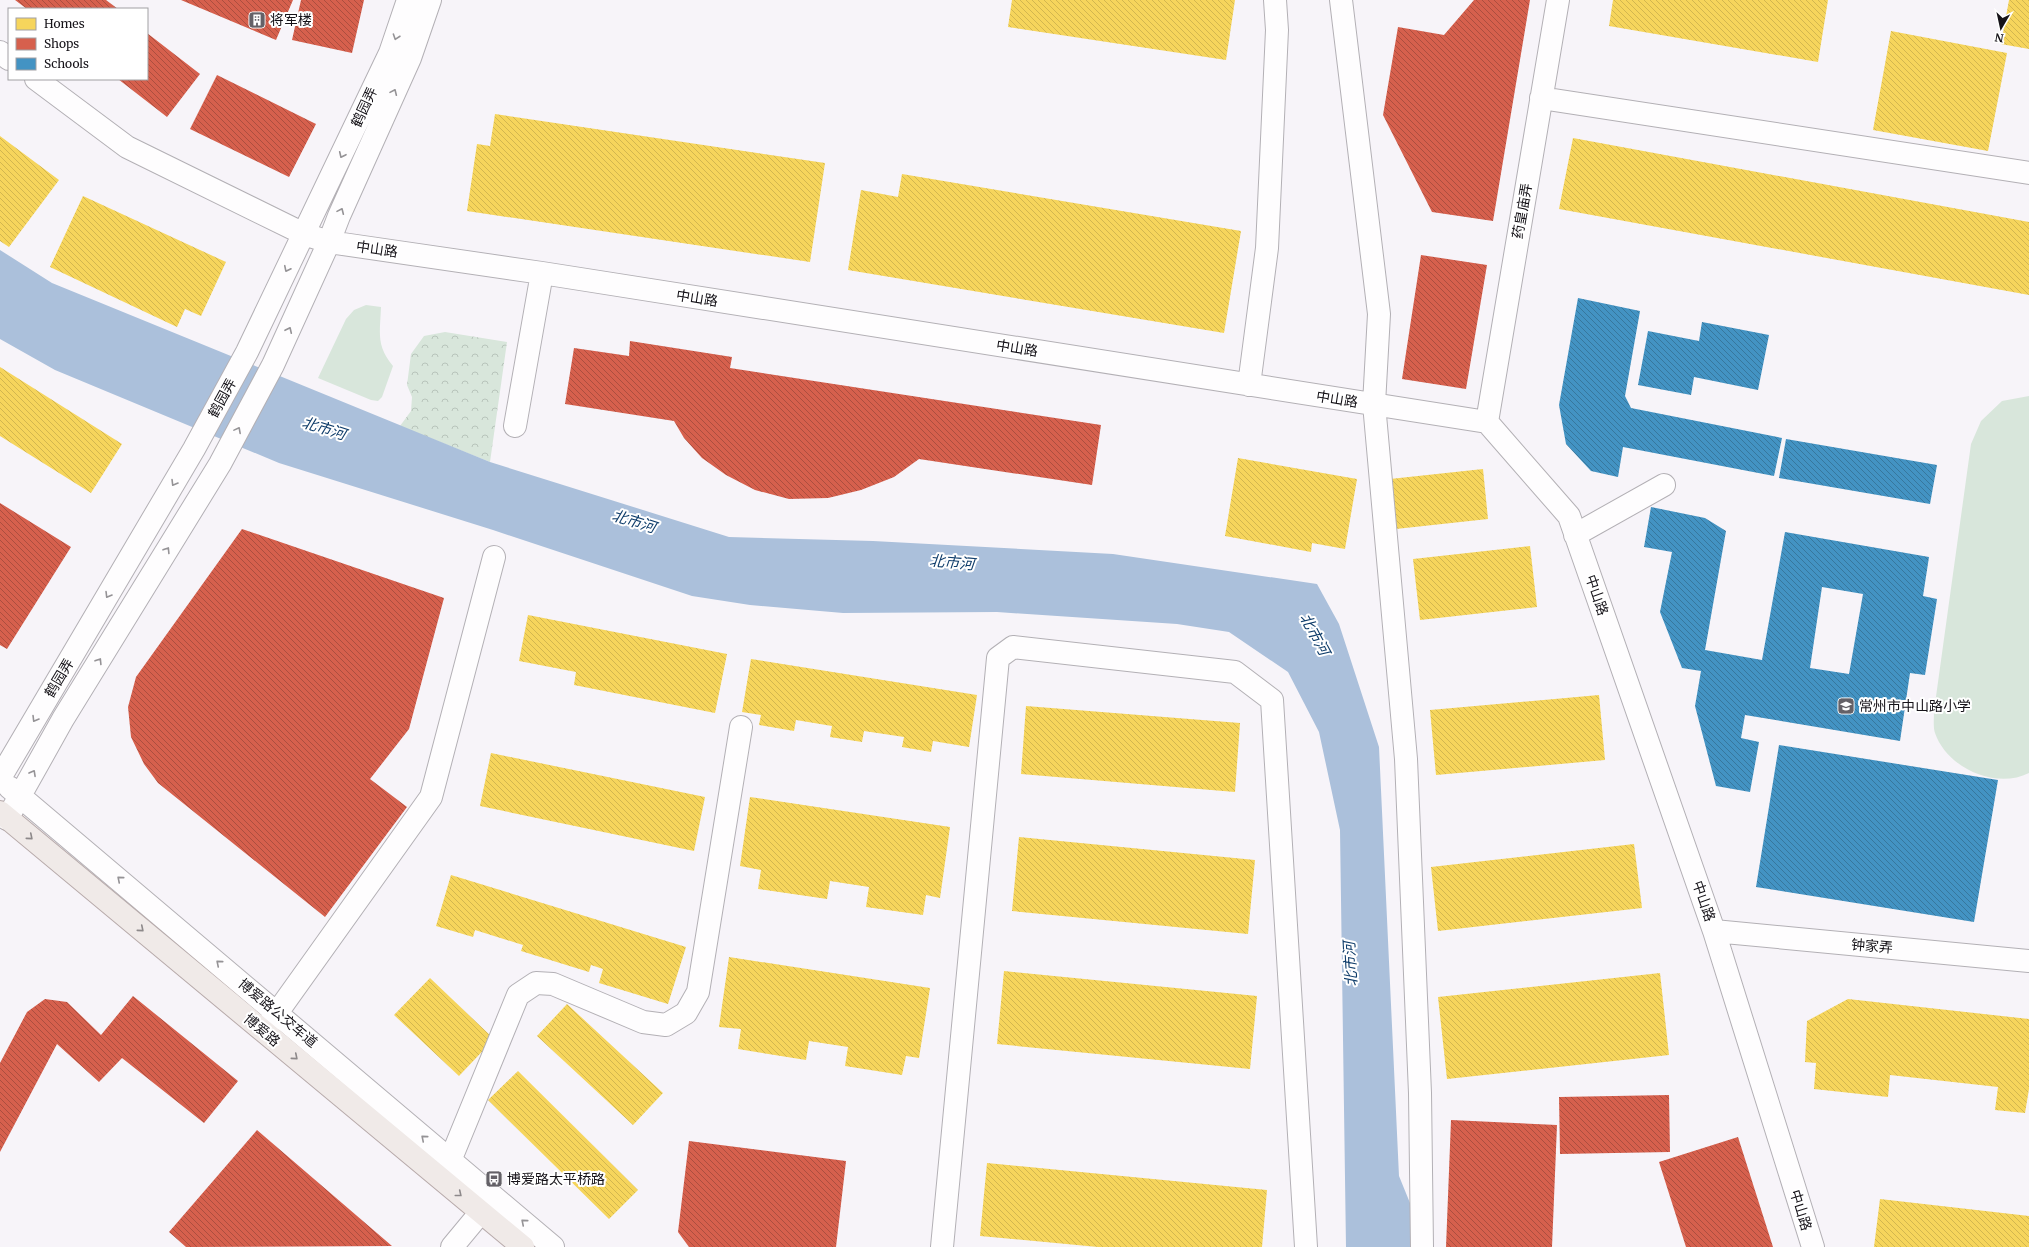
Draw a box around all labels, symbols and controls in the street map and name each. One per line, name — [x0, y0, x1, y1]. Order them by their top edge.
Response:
legend — [8, 8, 148, 80]
north arrow — [1981, 8, 2021, 48]
building icon: 将军楼 — [247, 10, 267, 30]
place label: 将军楼 — [270, 11, 312, 29]
text: Homes — [44, 16, 85, 31]
text: N — [1994, 30, 2005, 45]
one-way arrow — [392, 33, 400, 40]
text: Shops — [44, 36, 79, 51]
text: Schools — [44, 56, 89, 71]
street label: 鹤园弄 — [347, 84, 381, 130]
one-way arrow — [389, 89, 397, 97]
one-way arrow — [339, 151, 347, 158]
street label: 药皇庙弄 — [1508, 182, 1536, 240]
one-way arrow — [336, 207, 344, 215]
street label: 中山路 — [355, 237, 399, 261]
one-way arrow — [284, 264, 292, 272]
street label: 中山路 — [675, 286, 719, 310]
one-way arrow — [284, 326, 292, 334]
street label: 中山路 — [995, 336, 1039, 360]
street label: 鹤园弄 — [204, 375, 240, 421]
street label: 中山路 — [1315, 387, 1359, 411]
water label: 北市河 — [300, 412, 351, 445]
one-way arrow — [234, 427, 241, 434]
one-way arrow — [172, 479, 179, 486]
water label: 北市河 — [610, 505, 661, 538]
one-way arrow — [163, 547, 170, 554]
water label: 北市河 — [929, 551, 978, 574]
street label: 中山路 — [1582, 572, 1612, 618]
one-way arrow — [106, 591, 113, 598]
water label: 北市河 — [1296, 610, 1335, 661]
street label: 鹤园弄 — [40, 655, 78, 701]
one-way arrow — [95, 658, 102, 665]
school or university icon: 常州市中山路小学 — [1836, 696, 1856, 716]
place label: 常州市中山路小学 — [1859, 697, 1971, 715]
one-way arrow — [32, 715, 39, 722]
one-way arrow — [29, 770, 36, 777]
one-way arrow — [25, 833, 32, 840]
one-way arrow — [117, 876, 124, 883]
street label: 中山路 — [1689, 878, 1719, 924]
one-way arrow — [136, 925, 143, 932]
street label: 钟家弄 — [1850, 935, 1894, 957]
water label: 北市河 — [1339, 938, 1361, 987]
one-way arrow — [216, 960, 223, 967]
street label: 博爱路公交车道 — [235, 975, 321, 1051]
street label: 博爱路 — [241, 1010, 283, 1050]
one-way arrow — [290, 1053, 297, 1060]
one-way arrow — [422, 1135, 429, 1142]
bus stop icon: 博爱路太平桥路 — [484, 1169, 504, 1189]
place label: 博爱路太平桥路 — [507, 1170, 605, 1188]
street label: 中山路 — [1786, 1187, 1816, 1233]
one-way arrow — [455, 1189, 462, 1196]
one-way arrow — [521, 1219, 528, 1226]

